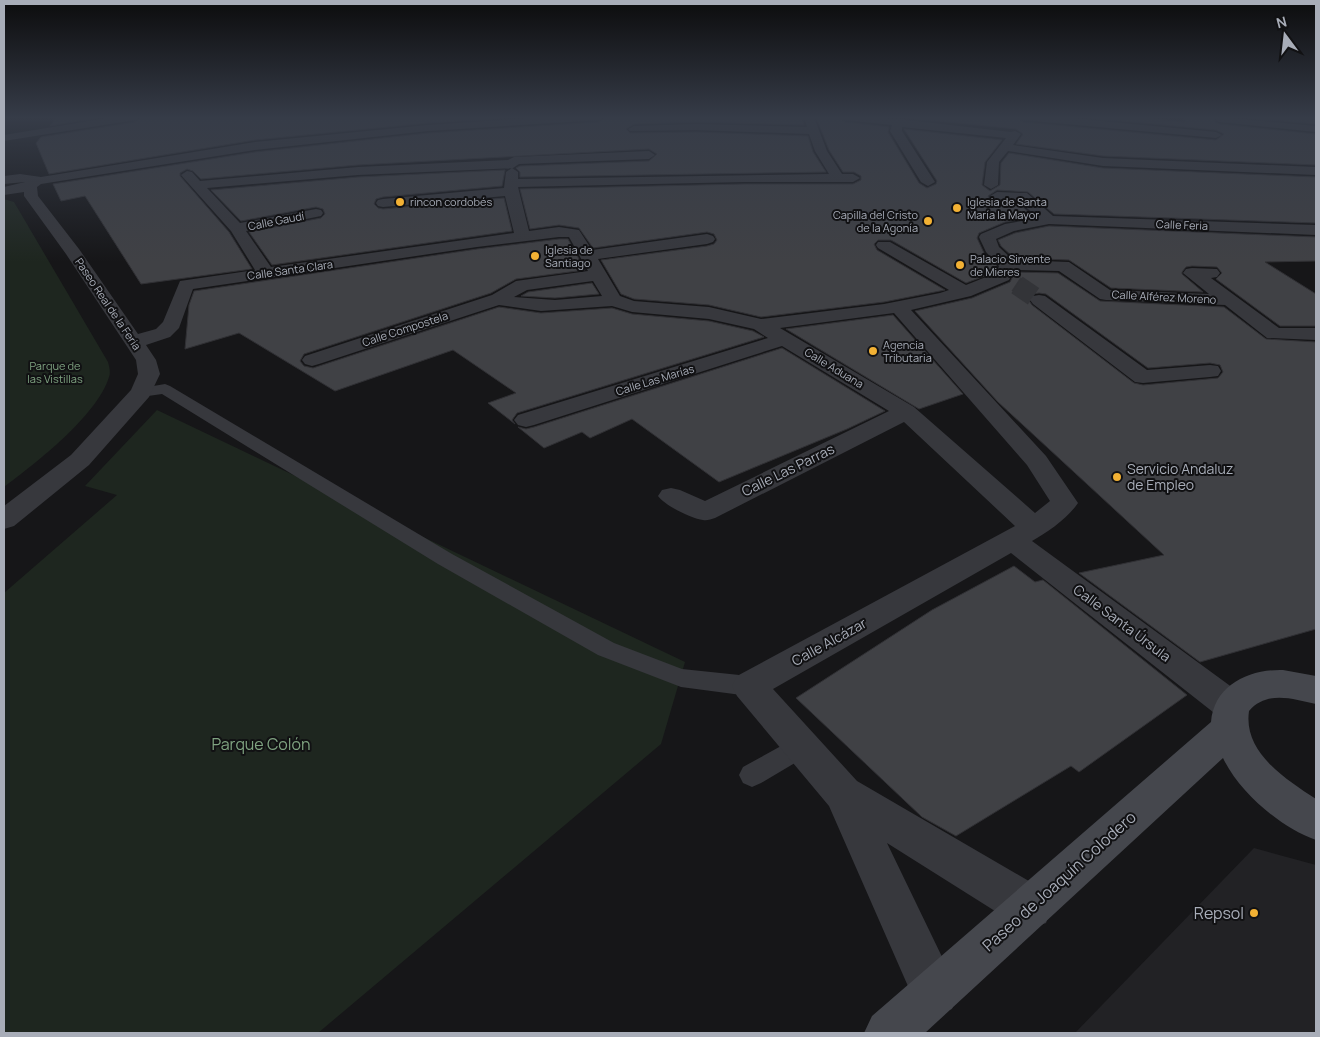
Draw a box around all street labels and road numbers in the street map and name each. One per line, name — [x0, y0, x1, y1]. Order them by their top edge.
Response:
street label: Calle Gaudí — [246, 208, 306, 233]
street label: Calle Feria — [1156, 216, 1208, 233]
street label: Paseo Real de la Feria — [72, 255, 145, 353]
street label: Calle Santa Clara — [246, 256, 334, 283]
street label: Calle Alférez Moreno — [1111, 286, 1217, 307]
street label: Calle Compostela — [360, 308, 450, 349]
street label: Calle Aduana — [802, 344, 867, 391]
street label: Calle Las Marías — [614, 360, 696, 399]
street label: Calle Las Parras — [738, 439, 837, 500]
street label: Calle Santa Úrsula — [1070, 580, 1175, 666]
street label: Calle Alcázar — [788, 613, 870, 670]
street label: Paseo de Joaquín Colodero — [977, 806, 1141, 956]

